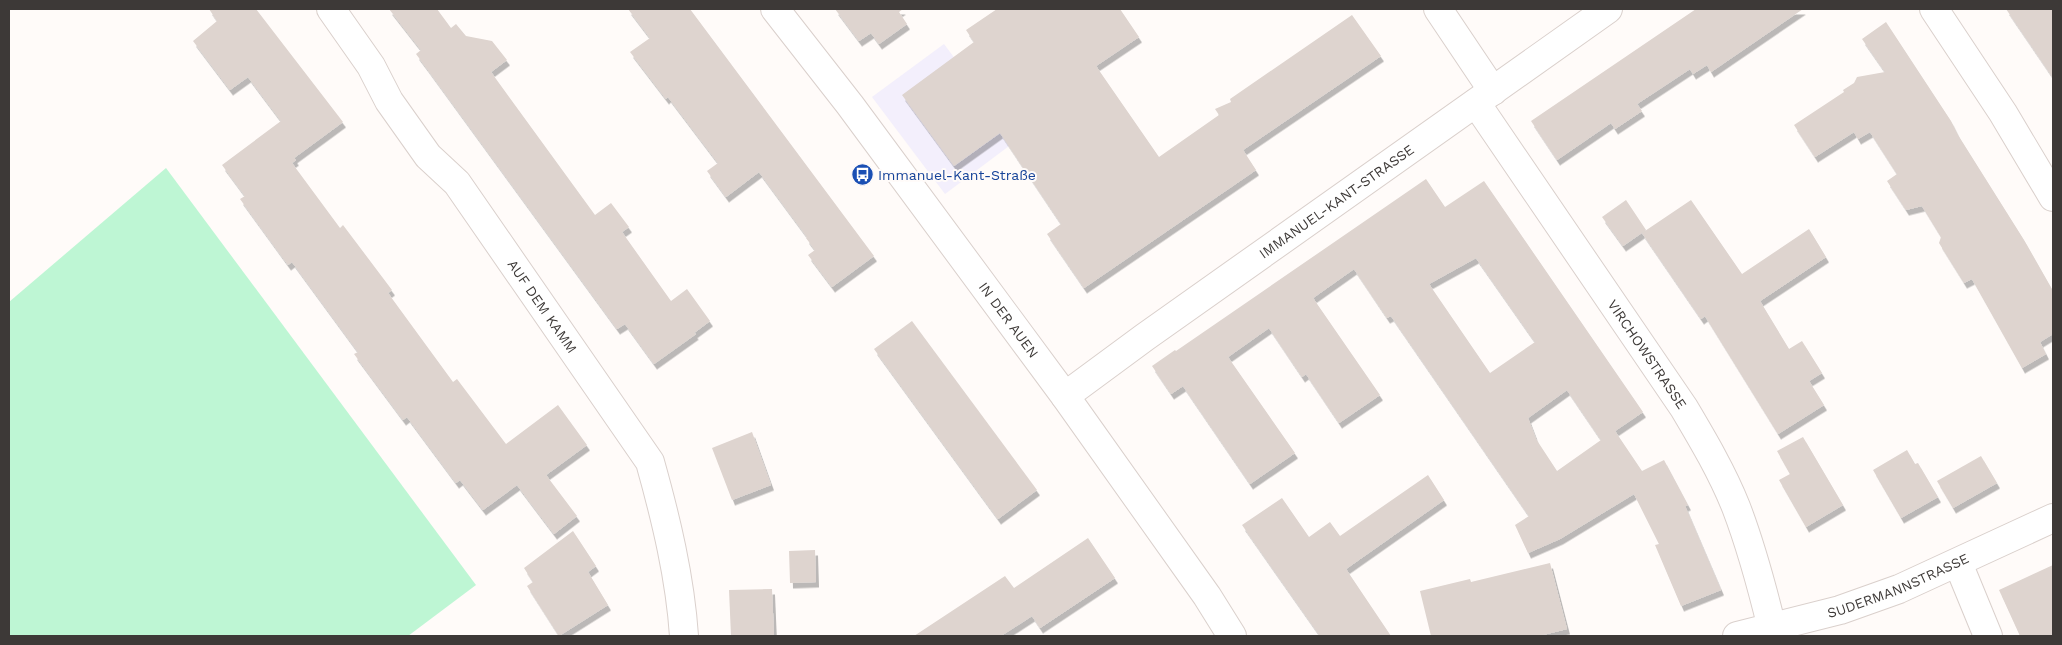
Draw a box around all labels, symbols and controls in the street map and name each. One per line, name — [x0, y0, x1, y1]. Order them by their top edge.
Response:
street label: IMMANUEL-KANT-STRASSE — [1256, 141, 1417, 262]
bus stop icon: Immanuel-Kant-Straße — [850, 163, 874, 187]
place label: Immanuel-Kant-Straße — [878, 167, 1036, 183]
street label: AUF DEM KAMM — [504, 257, 580, 356]
street label: IN DER AUEN — [976, 279, 1042, 361]
street label: VIRCHOWSTRASSE — [1604, 297, 1690, 412]
street label: SUDERMANNSTRASSE — [1825, 550, 1971, 621]

